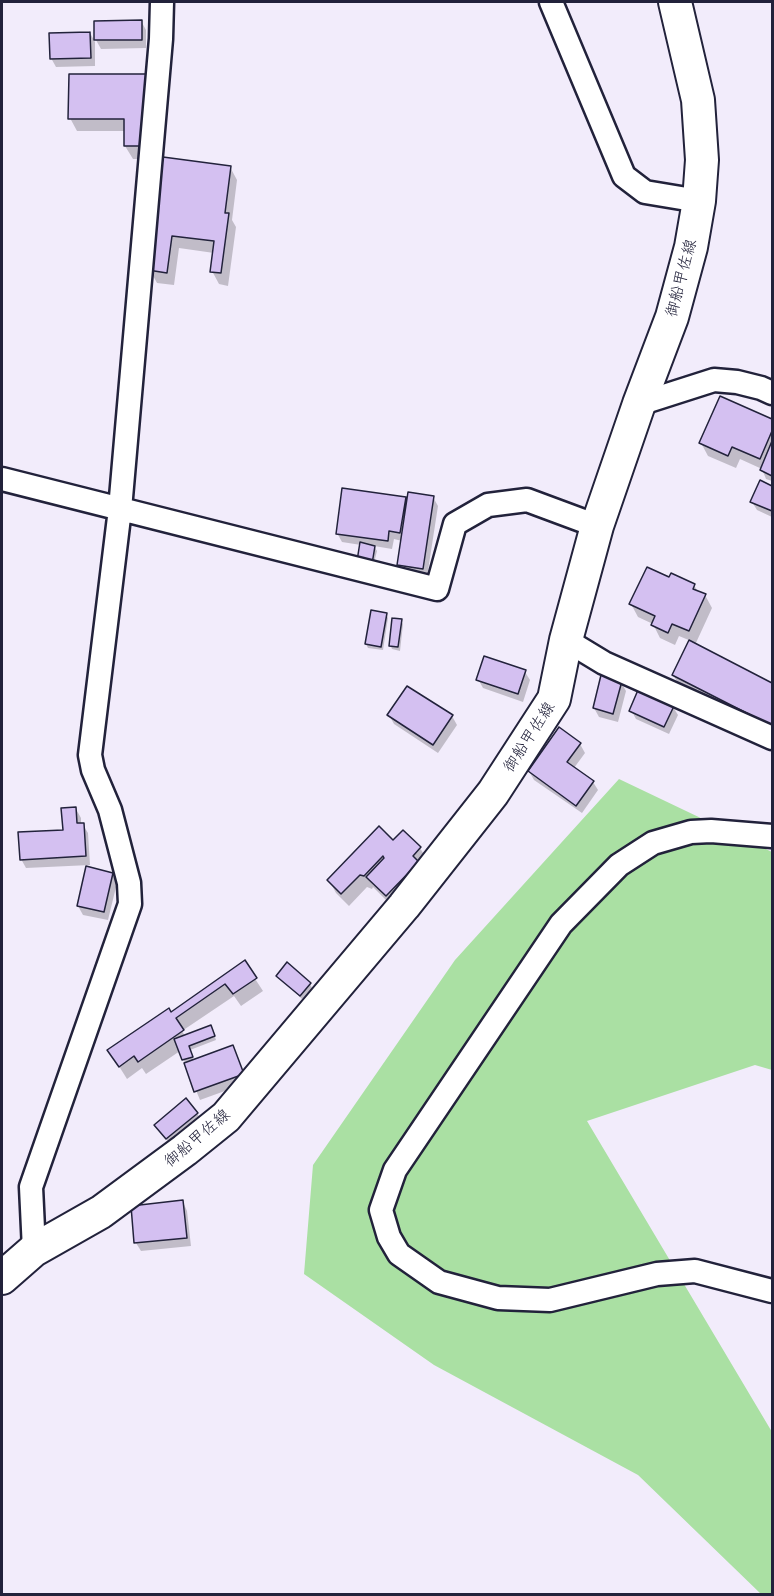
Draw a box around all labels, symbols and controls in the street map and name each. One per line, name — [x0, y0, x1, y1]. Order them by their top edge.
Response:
street label: 御船甲佐線 — [661, 237, 701, 319]
street label: 御船甲佐線 — [499, 698, 559, 776]
street label: 御船甲佐線 — [160, 1105, 234, 1171]

